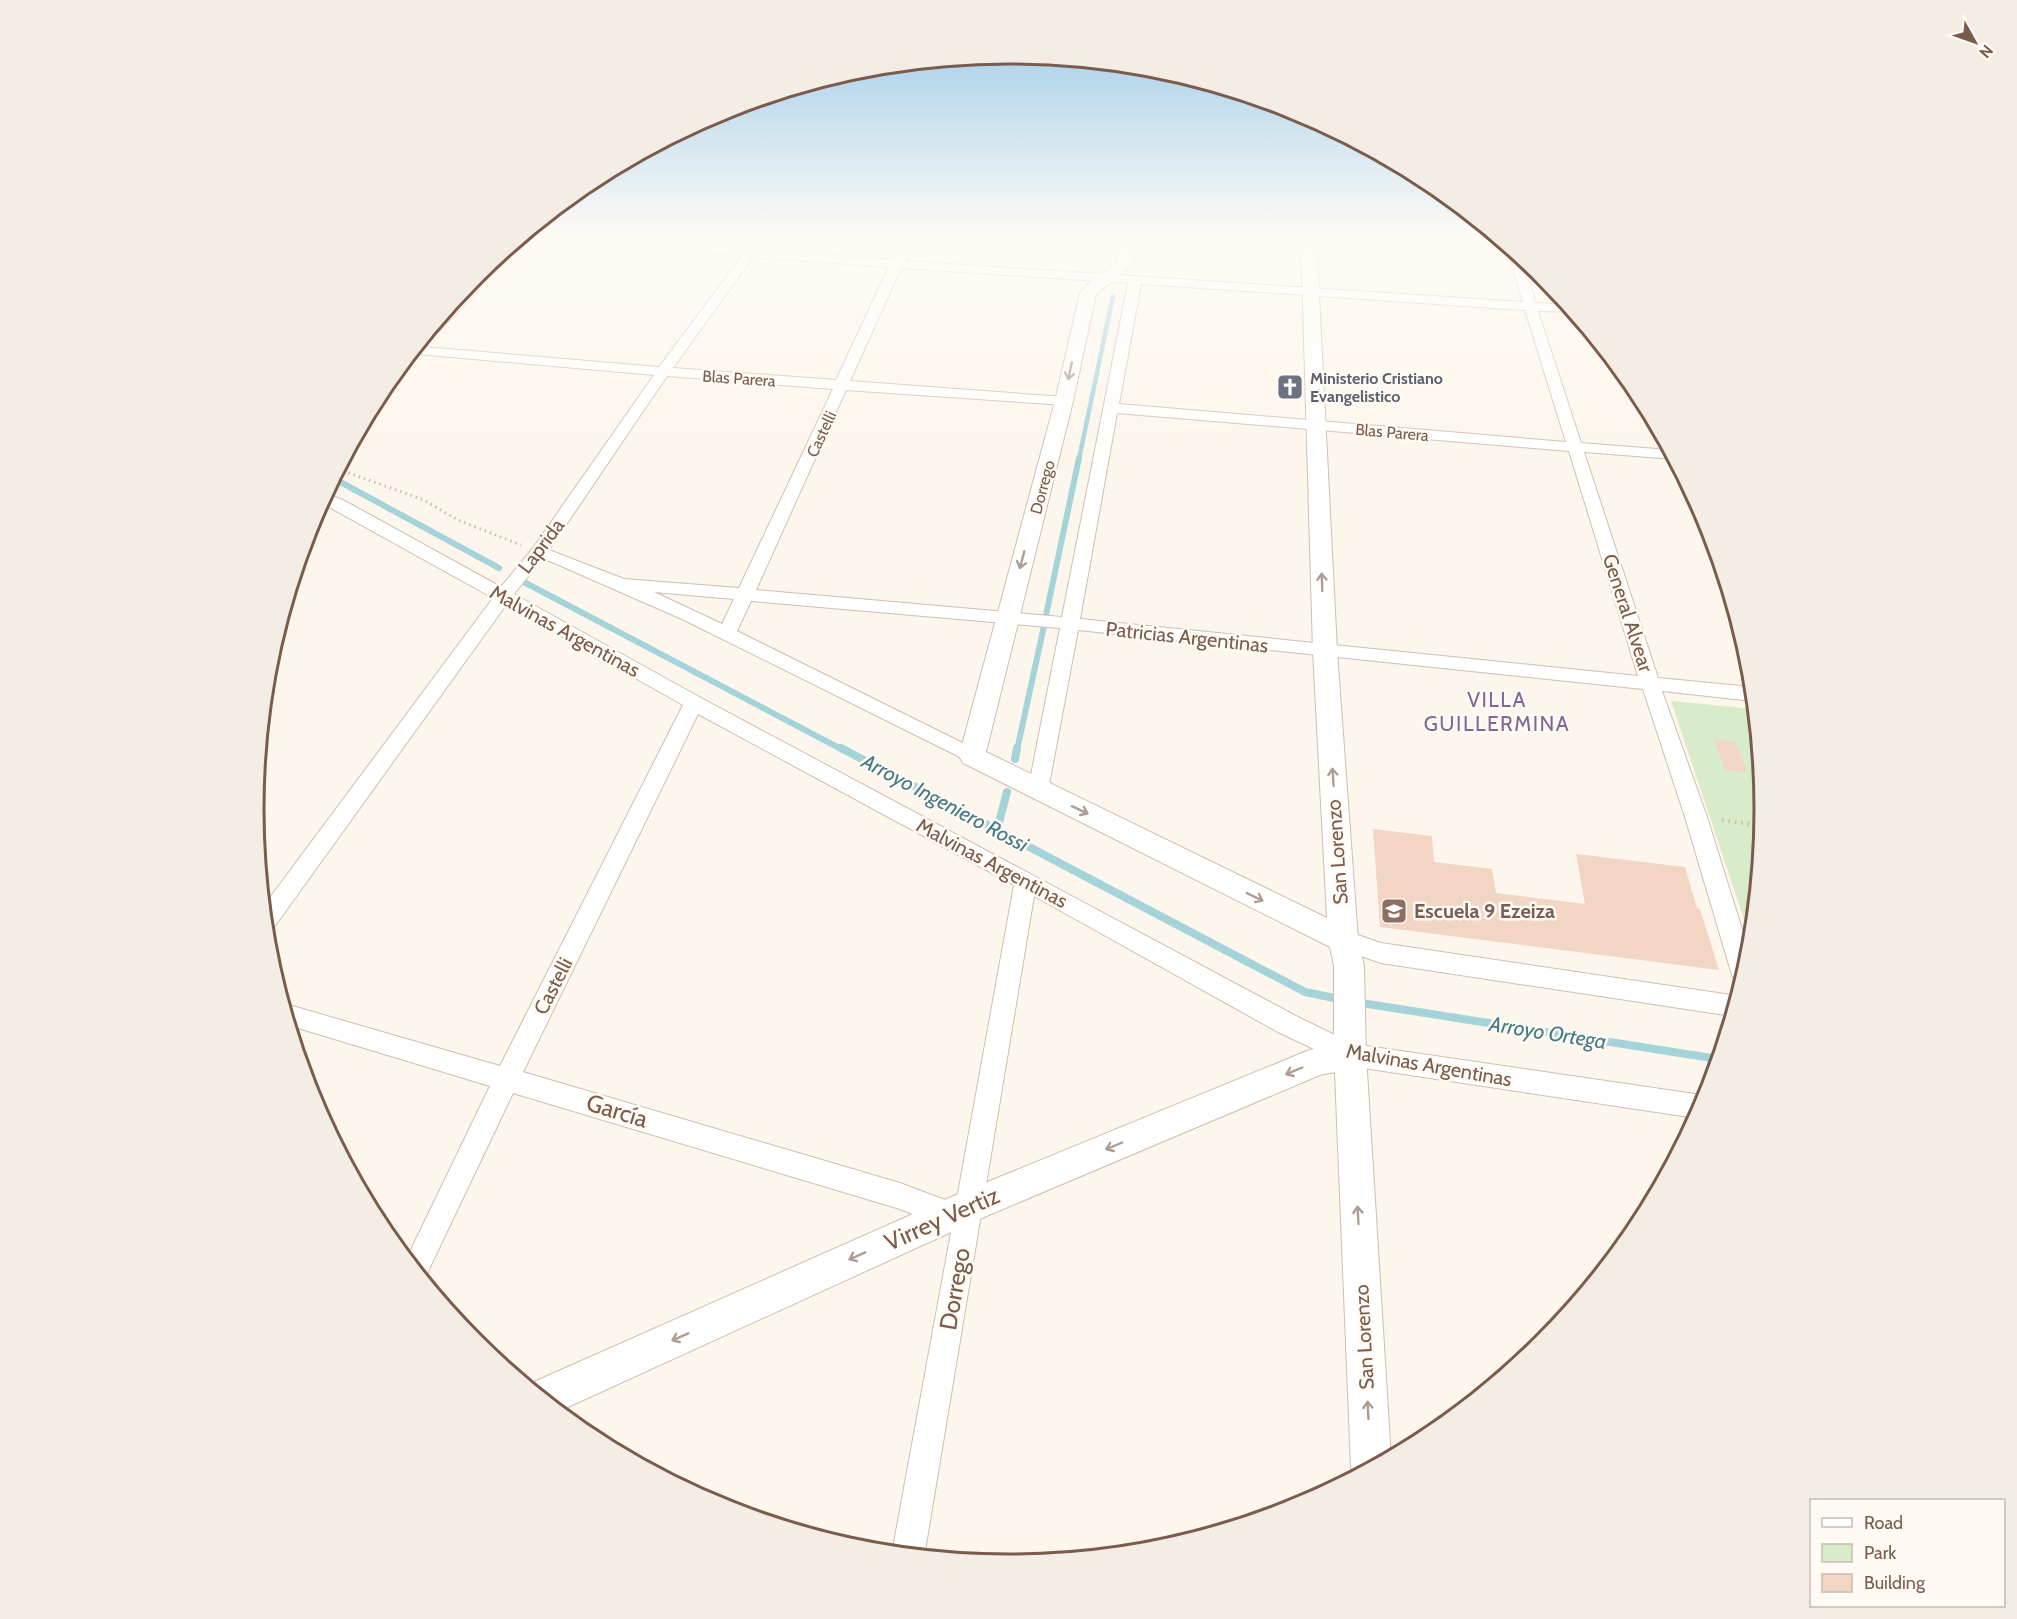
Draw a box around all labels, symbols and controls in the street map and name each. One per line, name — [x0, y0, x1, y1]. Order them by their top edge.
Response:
north arrow — [1945, 12, 2005, 72]
text: N — [1975, 41, 1997, 62]
one-way arrow — [1064, 361, 1076, 380]
street label: Blas Parera — [702, 366, 777, 391]
place label: Ministerio Cristiano Evangelistico — [1310, 369, 1443, 406]
church icon: Ministerio Cristiano Evangelistico — [1275, 372, 1305, 402]
street label: Castelli — [803, 408, 840, 460]
street label: Blas Parera — [1355, 420, 1430, 445]
street label: Dorrego — [1026, 458, 1059, 516]
street label: Laprida — [513, 514, 569, 578]
one-way arrow — [1016, 550, 1028, 569]
street label: General Alvear — [1598, 551, 1659, 676]
one-way arrow — [1317, 573, 1328, 593]
street label: Malvinas Argentinas — [486, 580, 644, 682]
street label: Patricias Argentinas — [1105, 617, 1269, 657]
district label: VILLA GUILLERMINA — [1424, 687, 1570, 736]
water label: Arroyo Ingeniero Rossi — [857, 748, 1033, 857]
one-way arrow — [1327, 768, 1338, 787]
street label: San Lorenzo — [1321, 799, 1353, 905]
one-way arrow — [1071, 804, 1089, 816]
street label: Malvinas Argentinas — [912, 813, 1072, 913]
one-way arrow — [1246, 891, 1264, 903]
school or university icon: Escuela 9 Ezeiza — [1379, 896, 1409, 926]
place label: Escuela 9 Ezeiza — [1414, 899, 1555, 923]
street label: Castelli — [529, 953, 577, 1019]
water label: Arroyo Ortega — [1487, 1011, 1608, 1054]
street label: Malvinas Argentinas — [1344, 1039, 1514, 1091]
one-way arrow — [1285, 1066, 1303, 1077]
street label: García — [583, 1088, 652, 1134]
one-way arrow — [1105, 1141, 1123, 1152]
street label: Virrey Vertiz — [880, 1180, 1004, 1257]
one-way arrow — [1352, 1206, 1363, 1225]
street label: Dorrego — [933, 1246, 976, 1332]
one-way arrow — [849, 1251, 867, 1263]
street label: San Lorenzo — [1349, 1284, 1379, 1390]
one-way arrow — [671, 1331, 689, 1343]
one-way arrow — [1363, 1400, 1374, 1420]
legend — [1810, 1499, 2005, 1607]
text: Road — [1864, 1512, 1903, 1534]
text: Park — [1864, 1542, 1897, 1564]
text: Building — [1864, 1572, 1926, 1594]

